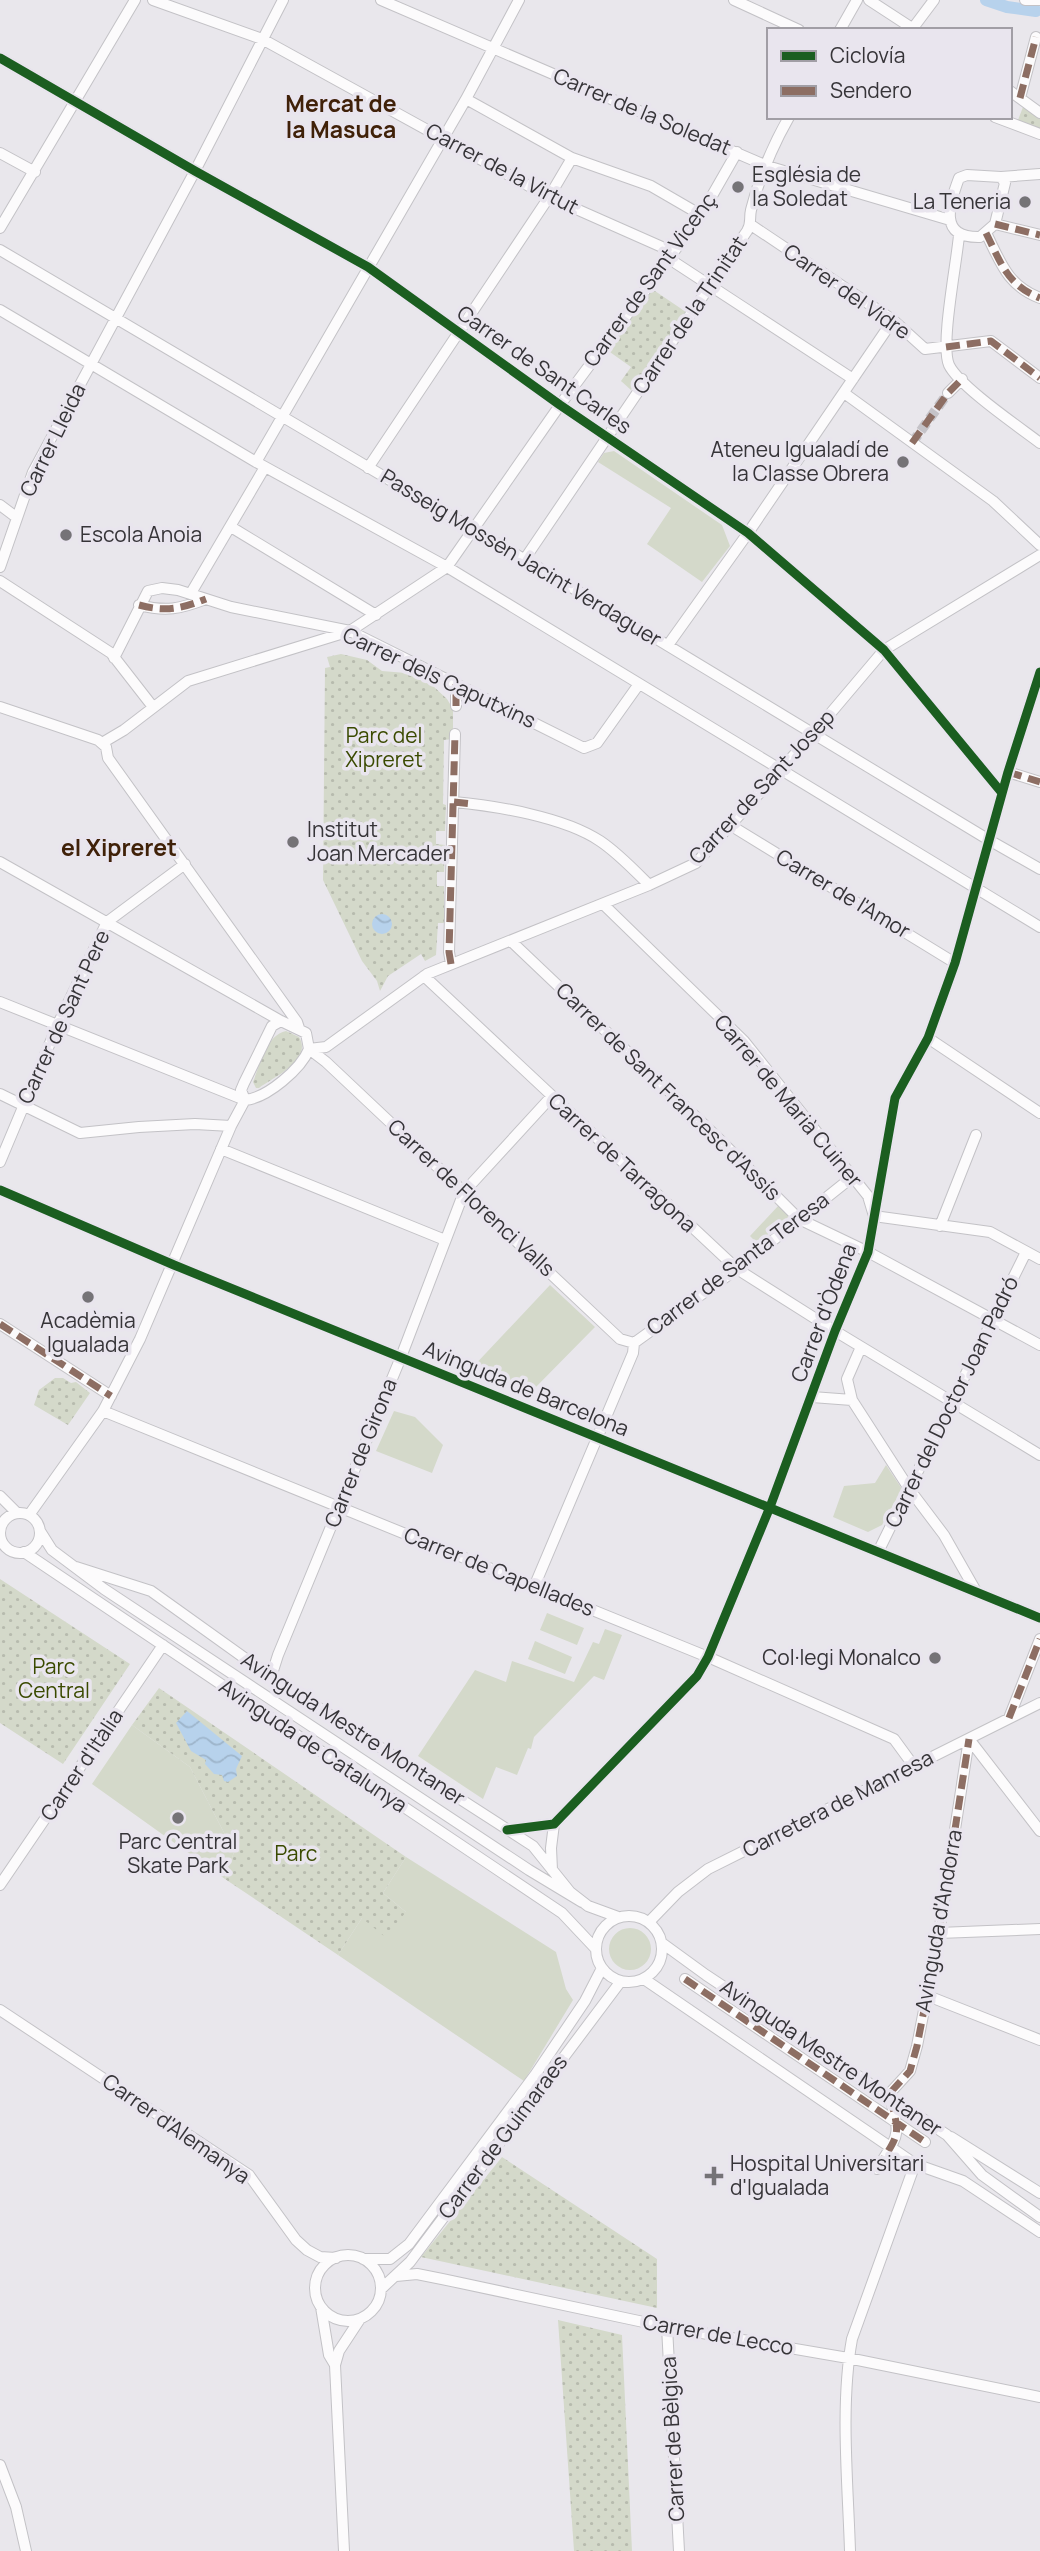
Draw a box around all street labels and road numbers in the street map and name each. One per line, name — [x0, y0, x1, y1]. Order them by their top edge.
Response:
street label: Carrer de la Soledat — [549, 61, 736, 161]
street label: Carrer de la Virtut — [421, 116, 584, 220]
street label: Carrer de Sant Vicenç — [577, 187, 722, 372]
street label: Carrer de la Trinitat — [626, 230, 753, 399]
street label: Carrer del Vidre — [779, 237, 917, 345]
street label: Carrer de Sant Carles — [452, 298, 637, 440]
street label: Carrer Lleida — [13, 378, 92, 501]
street label: Passeig Mossèn Jacint Verdaguer — [376, 462, 668, 653]
street label: Carrer dels Caputxins — [338, 620, 541, 734]
street label: Carrer de Sant Josep — [682, 703, 840, 870]
street label: Carrer de l'Amor — [771, 842, 916, 944]
street label: Carrer de Sant Pere — [11, 925, 116, 1108]
street label: Carrer de Sant Francesc d'Assís — [550, 976, 787, 1206]
street label: Carrer de Marià Cuiner — [708, 1008, 869, 1193]
street label: Carrer de Tarragona — [543, 1086, 703, 1238]
street label: Carrer de Florenci Valls — [382, 1112, 561, 1282]
street label: Carrer de Santa Teresa — [641, 1185, 834, 1341]
street label: Carrer d'Òdena — [784, 1239, 862, 1386]
street label: Carrer del Doctor Joan Padró — [878, 1271, 1024, 1532]
street label: Avinguda de Barcelona — [419, 1334, 633, 1442]
street label: Carrer de Girona — [317, 1374, 403, 1531]
street label: Carrer de Capellades — [400, 1520, 599, 1622]
street label: Avinguda Mestre Montaner — [236, 1645, 471, 1811]
street label: Avinguda de Catalunya — [214, 1672, 413, 1819]
street label: Carrer d'Itàlia — [33, 1703, 129, 1826]
street label: Carretera de Manresa — [738, 1743, 938, 1863]
street label: Avinguda d'Andorra — [908, 1827, 968, 2014]
street label: Avinguda Mestre Montaner — [715, 1972, 948, 2142]
street label: Carrer de Guimaraes — [431, 2049, 573, 2224]
street label: Carrer d'Alemanya — [97, 2067, 256, 2190]
street label: Carrer de Lecco — [641, 2307, 796, 2361]
street label: Carrer de Bèlgica — [654, 2356, 690, 2522]

